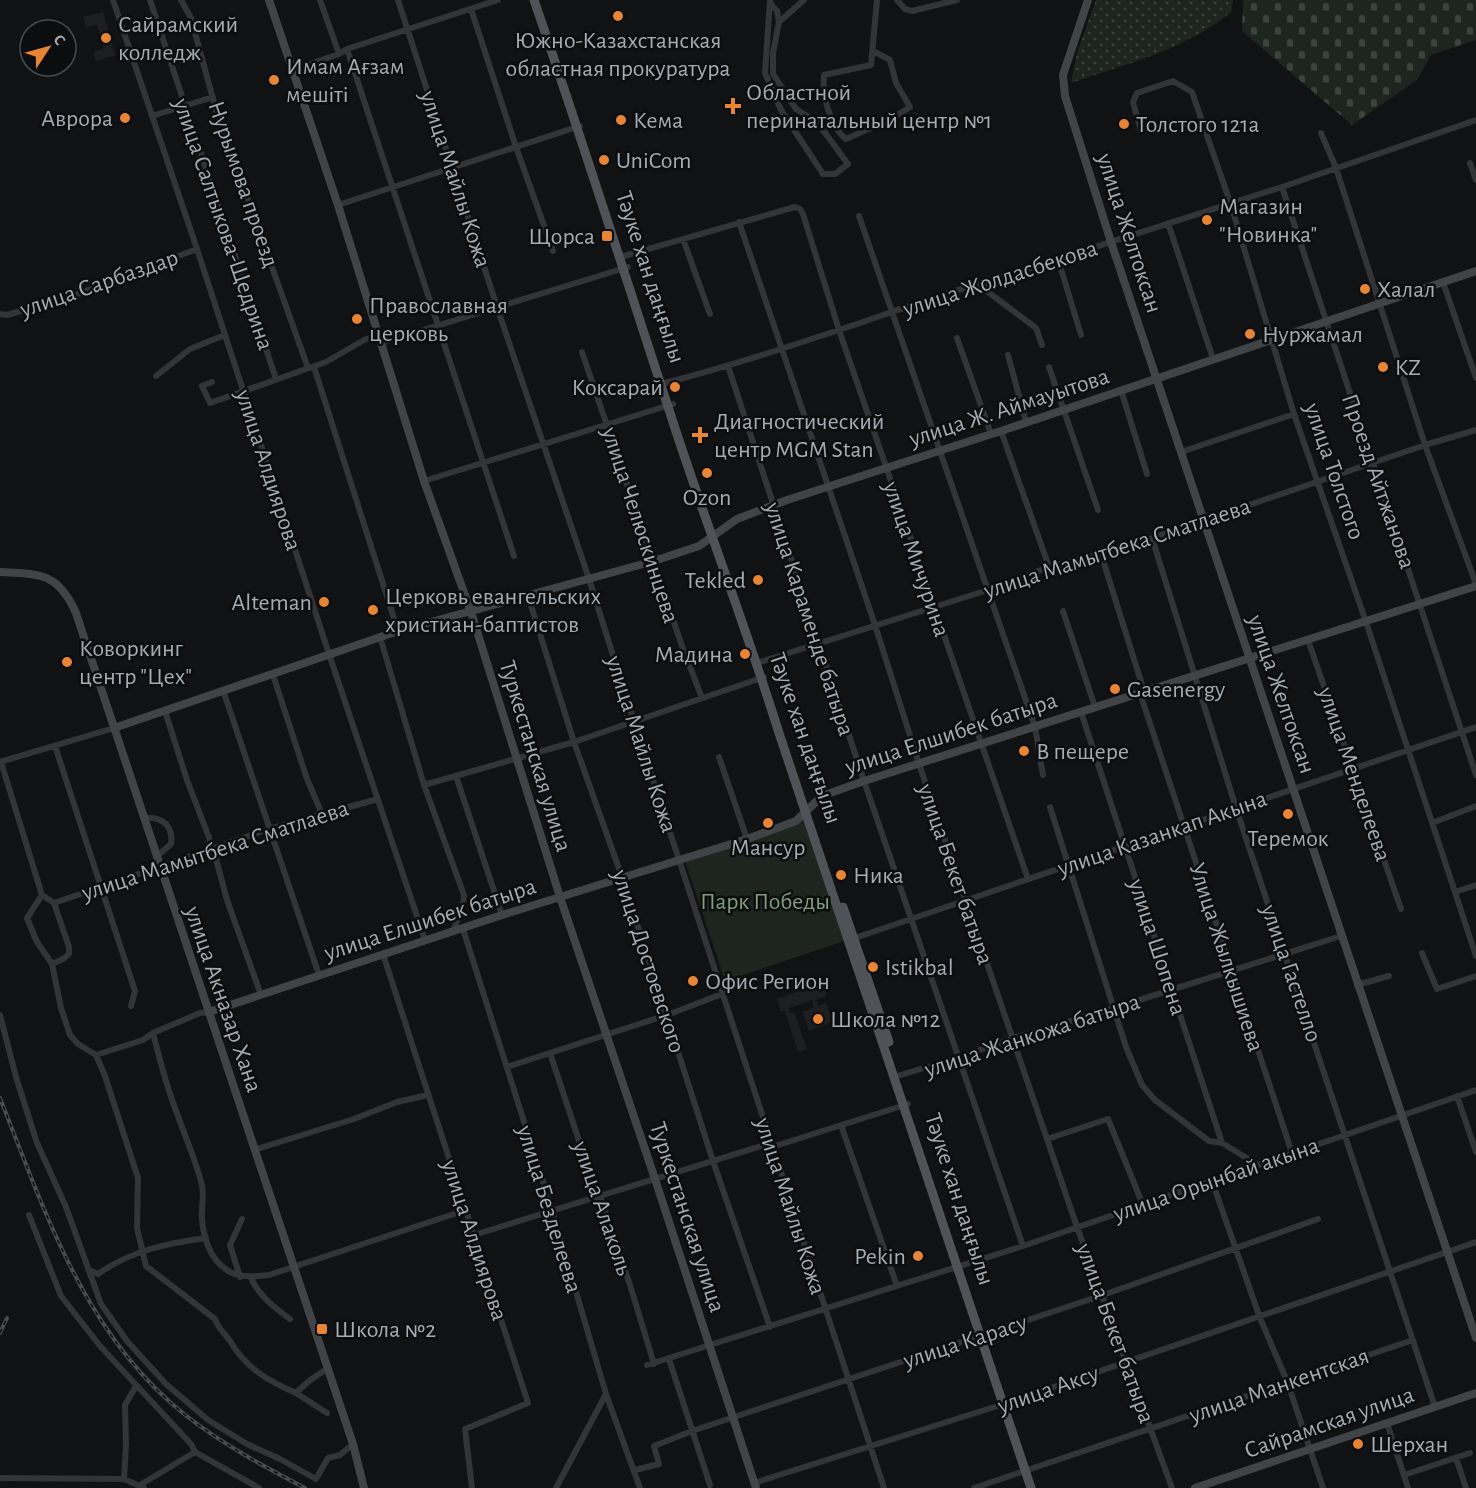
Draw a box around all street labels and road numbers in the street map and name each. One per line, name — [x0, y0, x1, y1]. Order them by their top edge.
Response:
street label: улица Майлы Кожа — [415, 87, 495, 271]
street label: улица Салтыкова-Щедрина — [168, 94, 277, 353]
street label: Нурымова проезд — [203, 98, 283, 271]
street label: улица Желтоксан — [1092, 150, 1166, 316]
street label: Тәуке хан даңғылы — [611, 188, 689, 366]
street label: улица Жолдасбекова — [899, 236, 1101, 322]
street label: улица Сарбаздар — [16, 246, 182, 323]
street label: улица Ж. Аймауытова — [905, 364, 1112, 452]
street label: улица Алдиярова — [230, 386, 305, 554]
street label: Проезд Айтжанова — [1337, 391, 1419, 572]
street label: улица Толстого — [1299, 399, 1369, 543]
street label: улица Челюскинцева — [597, 423, 683, 626]
street label: улица Мичурина — [878, 478, 954, 640]
street label: улица Мамытбека Сматлаева — [980, 494, 1254, 604]
street label: улица Караменде батыра — [760, 499, 858, 739]
street label: улица Желтоксан — [1242, 611, 1319, 777]
street label: Тәуке хан даңғылы — [765, 650, 846, 827]
street label: улица Майлы Кожа — [601, 652, 681, 836]
street label: Туркестанская улица — [495, 658, 576, 855]
street label: улица Менделеева — [1313, 683, 1395, 865]
street label: улица Елшибек батыра — [841, 688, 1060, 780]
street label: улица Бекет батыра — [913, 780, 997, 968]
street label: улица Казанкап Акына — [1054, 787, 1270, 881]
street label: улица Мамытбека Сматлаева — [78, 796, 352, 906]
street label: Улица Жылкышиева — [1184, 860, 1268, 1055]
street label: улица Достоевского — [607, 866, 689, 1056]
street label: улица Елшибек батыра — [320, 874, 539, 966]
street label: улица Шопена — [1123, 875, 1190, 1018]
street label: улица Гастелло — [1256, 901, 1326, 1045]
street label: улица Акназар Хана — [180, 902, 266, 1095]
street label: улица Жанкожа батыра — [921, 990, 1143, 1082]
street label: Тәуке хан даңғылы — [920, 1110, 998, 1288]
street label: улица Майлы Кожа — [750, 1114, 830, 1298]
street label: Туркестанская улица — [645, 1119, 729, 1315]
street label: улица Безделеева — [512, 1122, 586, 1296]
street label: улица Орынбай акына — [1109, 1133, 1322, 1227]
street label: улица Алаколь — [568, 1137, 636, 1279]
street label: улица Алдиярова — [436, 1156, 511, 1324]
street label: улица Бекет батыра — [1071, 1239, 1159, 1426]
street label: улица Карасу — [899, 1310, 1031, 1374]
street label: улица Манкентская — [1185, 1344, 1372, 1428]
street label: улица Аксу — [994, 1361, 1103, 1419]
street label: Сайрамская улица — [1241, 1383, 1417, 1463]

